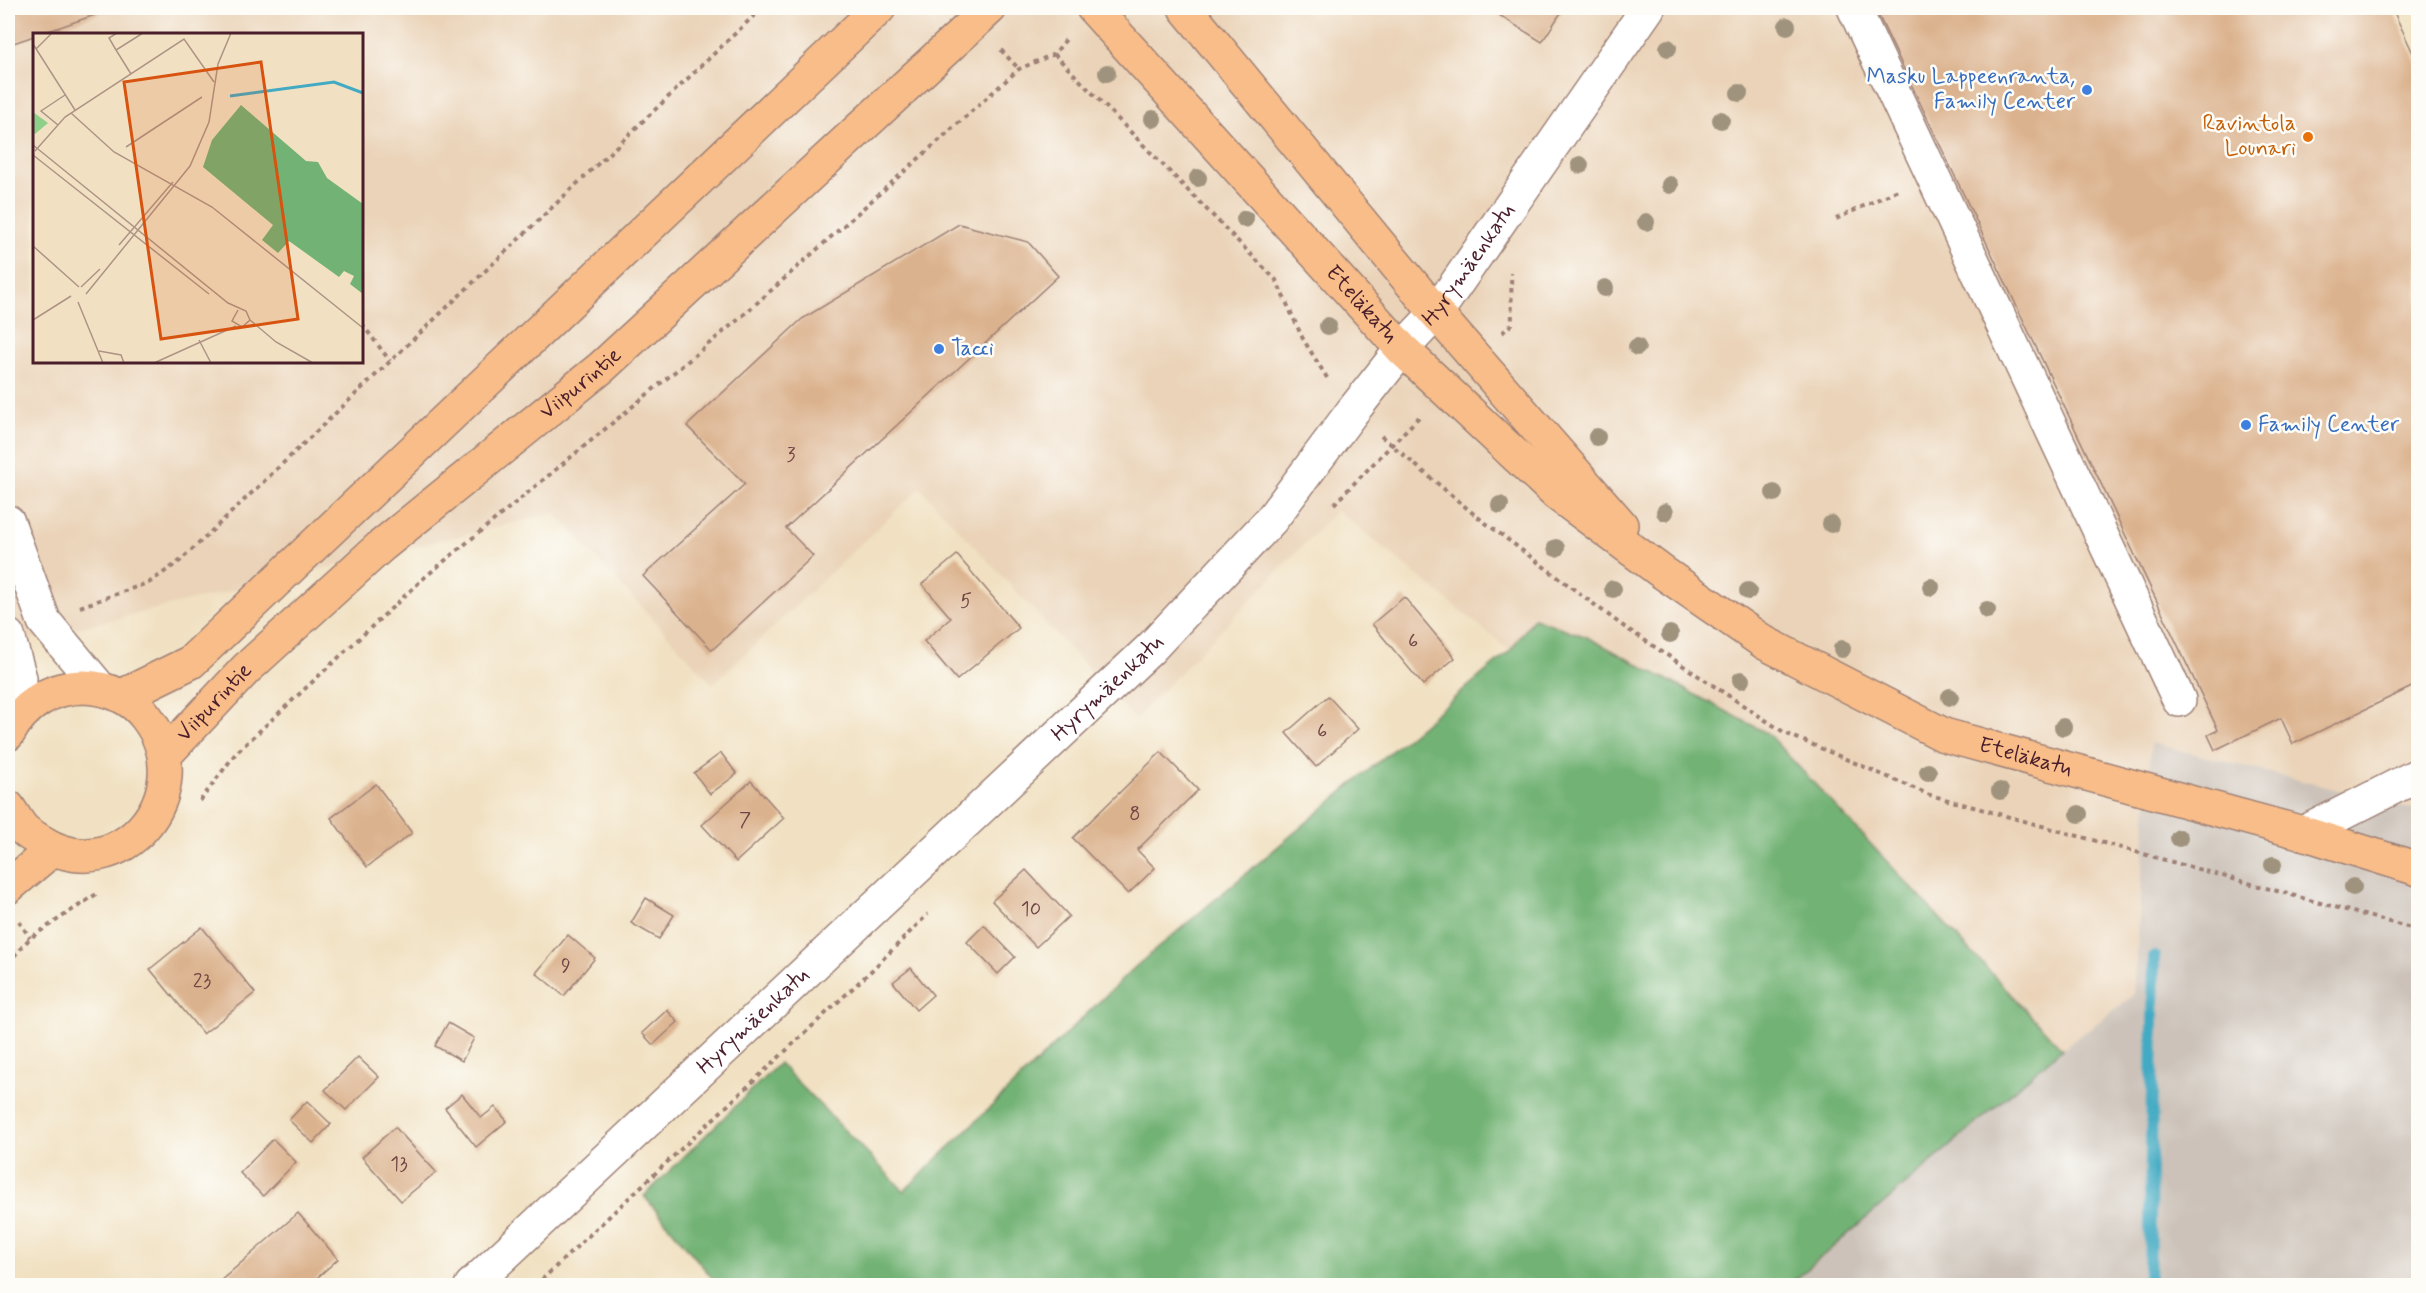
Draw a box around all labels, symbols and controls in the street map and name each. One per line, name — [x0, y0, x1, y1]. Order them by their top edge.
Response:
inset map — [33, 33, 363, 363]
place label: Masku Lappeenranta, Family Center — [1866, 63, 2076, 116]
marker: Masku Lappeenranta, Family Center — [2080, 83, 2094, 97]
place label: Ravintola Lounari — [2202, 110, 2296, 163]
marker: Ravintola Lounari — [2301, 130, 2315, 144]
street label: Hyrymäenkatu — [1416, 198, 1522, 333]
street label: Eteläkatu — [1319, 260, 1404, 349]
place label: Tacci — [951, 335, 994, 363]
street label: Viipurintie — [534, 342, 628, 426]
marker: Tacci — [932, 342, 946, 356]
place label: Family Center — [2258, 411, 2400, 439]
marker: Family Center — [2239, 418, 2253, 432]
house number: 3 — [786, 442, 796, 469]
house number: 5 — [960, 588, 972, 615]
house number: 6 — [1408, 628, 1418, 655]
street label: Hyrymäenkatu — [1046, 629, 1170, 748]
street label: Viipurintie — [171, 657, 258, 748]
house number: 6 — [1317, 718, 1327, 745]
street label: Eteläkatu — [1976, 731, 2075, 783]
house number: 8 — [1129, 801, 1141, 828]
house number: 7 — [739, 807, 751, 834]
house number: 10 — [1021, 896, 1041, 923]
house number: 9 — [561, 953, 571, 980]
street label: Hyrymäenkatu — [691, 962, 815, 1081]
house number: 23 — [193, 968, 211, 995]
house number: 13 — [390, 1151, 408, 1178]

